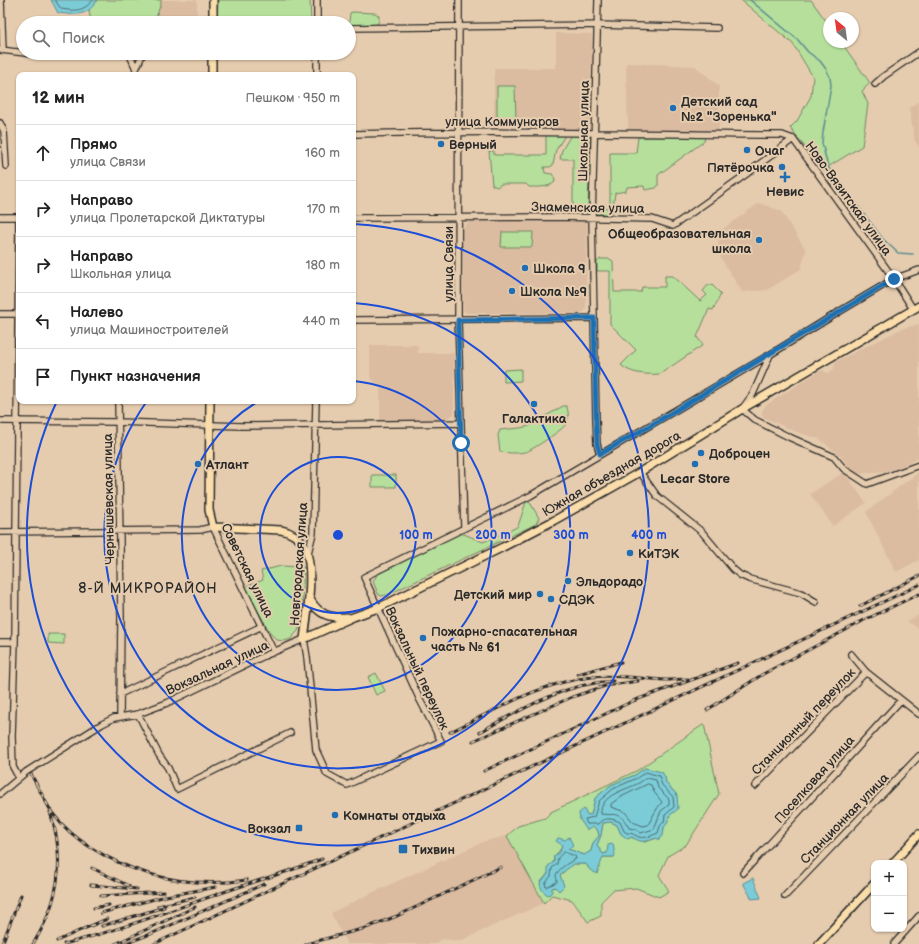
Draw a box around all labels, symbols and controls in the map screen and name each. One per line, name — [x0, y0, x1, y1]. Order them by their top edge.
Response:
north arrow — [823, 12, 859, 48]
search box — [16, 16, 356, 60]
icon: search — [30, 27, 52, 49]
text: Поиск — [62, 29, 105, 48]
street label: Школьная улица — [575, 80, 593, 182]
text: 12 мин — [32, 88, 85, 108]
text: Пешком · 950 m — [246, 90, 340, 106]
place label: Детский сад №2 "Зоренька" — [681, 94, 777, 125]
marker: Детский сад №2 "Зоренька" — [668, 103, 678, 113]
street label: улица Коммунаров — [445, 114, 559, 130]
text: Прямо — [70, 135, 117, 154]
place label: Верный — [449, 137, 497, 153]
street label: Ново-Вязитская улица — [801, 138, 895, 259]
marker: Верный — [436, 139, 446, 149]
icon: ahead — [32, 142, 54, 164]
place label: Очаг — [755, 143, 785, 159]
text: 160 m — [305, 145, 340, 161]
marker: Очаг — [742, 145, 752, 155]
text: улица Связи — [70, 154, 146, 170]
place label: Пятёрочка — [707, 160, 774, 176]
marker: Пятёрочка — [777, 162, 787, 172]
marker: Невис — [780, 172, 790, 182]
place label: Невис — [766, 184, 804, 200]
text: Направо — [70, 191, 133, 210]
icon: right — [32, 198, 54, 220]
street label: Знаменская улица — [531, 199, 645, 217]
text: 170 m — [307, 201, 340, 217]
text: улица Пролетарской Диктатуры — [70, 210, 265, 226]
street label: улица Связи — [441, 226, 457, 302]
place label: Общеобразовательная школа — [608, 226, 751, 257]
marker: Общеобразовательная школа — [754, 235, 764, 245]
text: Направо — [70, 247, 133, 266]
icon: right — [32, 254, 54, 276]
text: 180 m — [305, 257, 340, 273]
place label: Школа 9 — [533, 261, 586, 277]
marker: Школа 9 — [520, 263, 530, 273]
text: Школьная улица — [70, 266, 172, 282]
route end — [885, 270, 903, 288]
place label: Школа №9 — [520, 284, 587, 300]
marker: Школа №9 — [507, 286, 517, 296]
text: Налево — [70, 303, 123, 322]
icon: left — [32, 310, 54, 332]
text: 440 m — [302, 313, 340, 329]
text: улица Машиностроителей — [70, 322, 229, 338]
icon: arrive — [32, 366, 54, 388]
text: Пункт назначения — [70, 367, 201, 386]
marker: Галактика — [529, 399, 539, 409]
place label: Галактика — [502, 411, 567, 427]
street label: Южная объездная дорога — [539, 427, 684, 520]
street label: Чернышевская улица — [100, 433, 118, 565]
route start — [452, 434, 470, 452]
place label: Доброцен — [709, 446, 770, 462]
marker: Доброцен — [696, 448, 706, 458]
place label: Атлант — [205, 457, 250, 473]
marker: Атлант — [193, 459, 203, 469]
marker: Lecar Store — [690, 459, 700, 469]
place label: Lecar Store — [660, 471, 730, 487]
street label: Новгородская улица — [287, 501, 311, 626]
street label: Советская улица — [217, 521, 277, 620]
centre of rings — [331, 528, 345, 542]
text: 100 m — [399, 528, 433, 543]
text: 200 m — [475, 528, 511, 543]
text: 300 m — [553, 528, 589, 543]
text: 400 m — [631, 528, 667, 543]
place label: КиТЭК — [638, 546, 679, 562]
marker: КиТЭК — [625, 548, 635, 558]
place label: Эльдорадо — [576, 574, 643, 590]
marker: Эльдорадо — [563, 576, 573, 586]
district label: 8-Й МИКРОРАЙОН — [78, 580, 218, 597]
place label: Детский мир — [454, 587, 532, 603]
marker: Детский мир — [535, 589, 545, 599]
place label: СДЭК — [559, 592, 595, 608]
marker: СДЭК — [546, 594, 556, 604]
street label: Вокзальный переулок — [382, 604, 453, 732]
place label: Пожарно-спасательная часть № 61 — [431, 624, 578, 655]
marker: Пожарно-спасательная часть № 61 — [418, 633, 428, 643]
street label: Вокзальная улица — [164, 637, 272, 699]
street label: Станционный переулок — [748, 665, 859, 779]
street label: Поселковая улица — [771, 732, 858, 827]
street label: Станционная улица — [797, 770, 893, 868]
place label: Комнаты отдыха — [343, 808, 446, 824]
marker: Комнаты отдыха — [330, 810, 340, 820]
place label: Вокзал — [248, 821, 291, 837]
marker: Вокзал — [294, 823, 304, 833]
place label: Тихвин — [412, 842, 455, 858]
marker: Тихвин — [397, 843, 409, 855]
map controls — [871, 860, 907, 932]
button: + — [871, 860, 907, 896]
button: − — [871, 896, 907, 932]

